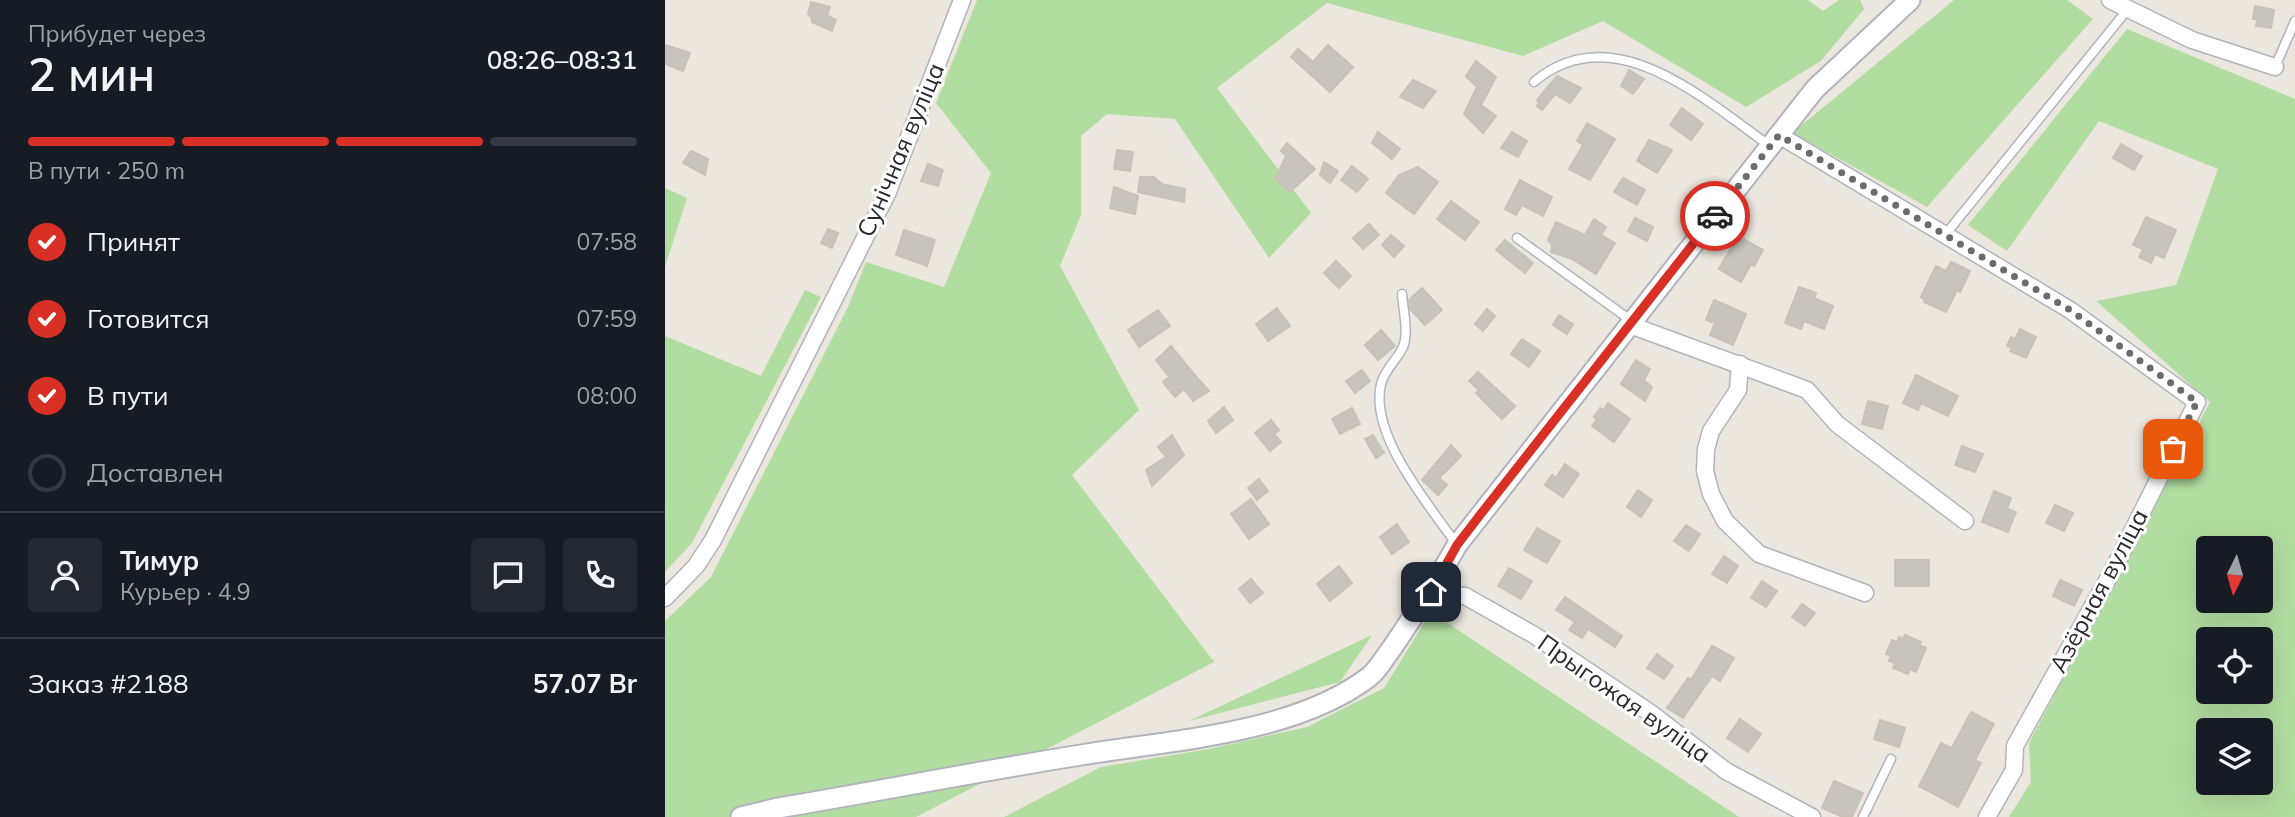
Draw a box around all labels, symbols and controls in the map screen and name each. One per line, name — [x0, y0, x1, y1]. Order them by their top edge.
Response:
text: Прибудет через — [28, 19, 206, 48]
text: 08:26–08:31 — [487, 43, 637, 76]
text: 2 мин — [28, 45, 155, 103]
street label: Сунічная вуліца — [850, 58, 950, 241]
text: В пути · 250 m — [28, 156, 185, 185]
courier — [1680, 181, 1750, 251]
icon: car — [1696, 197, 1734, 235]
icon: check — [28, 223, 66, 261]
text: Принят — [87, 225, 180, 258]
text: 07:58 — [577, 227, 637, 256]
icon: check — [28, 300, 66, 338]
text: Готовится — [87, 302, 210, 335]
text: 07:59 — [577, 304, 637, 333]
icon: check — [28, 377, 66, 415]
text: В пути — [87, 379, 168, 412]
text: 08:00 — [577, 381, 637, 410]
pin — [2143, 419, 2203, 479]
icon: bag — [2154, 430, 2192, 468]
text: Доставлен — [87, 456, 224, 489]
street label: Азёрная вуліца — [2042, 503, 2154, 678]
north arrow — [2196, 536, 2273, 612]
map controls — [2196, 536, 2273, 795]
button: person — [28, 538, 102, 612]
button: chat — [471, 538, 545, 612]
button: phone — [563, 538, 637, 612]
text: Тимур — [120, 544, 199, 577]
pin — [1401, 562, 1461, 622]
icon: home — [1412, 573, 1450, 611]
text: Курьер · 4.9 — [120, 577, 251, 606]
street label: Прыгожая вуліца — [1532, 627, 1717, 769]
button: locate — [2196, 627, 2273, 704]
text: Заказ #2188 — [28, 667, 189, 700]
text: 57.07 Br — [533, 667, 637, 700]
button: layers — [2196, 718, 2273, 795]

